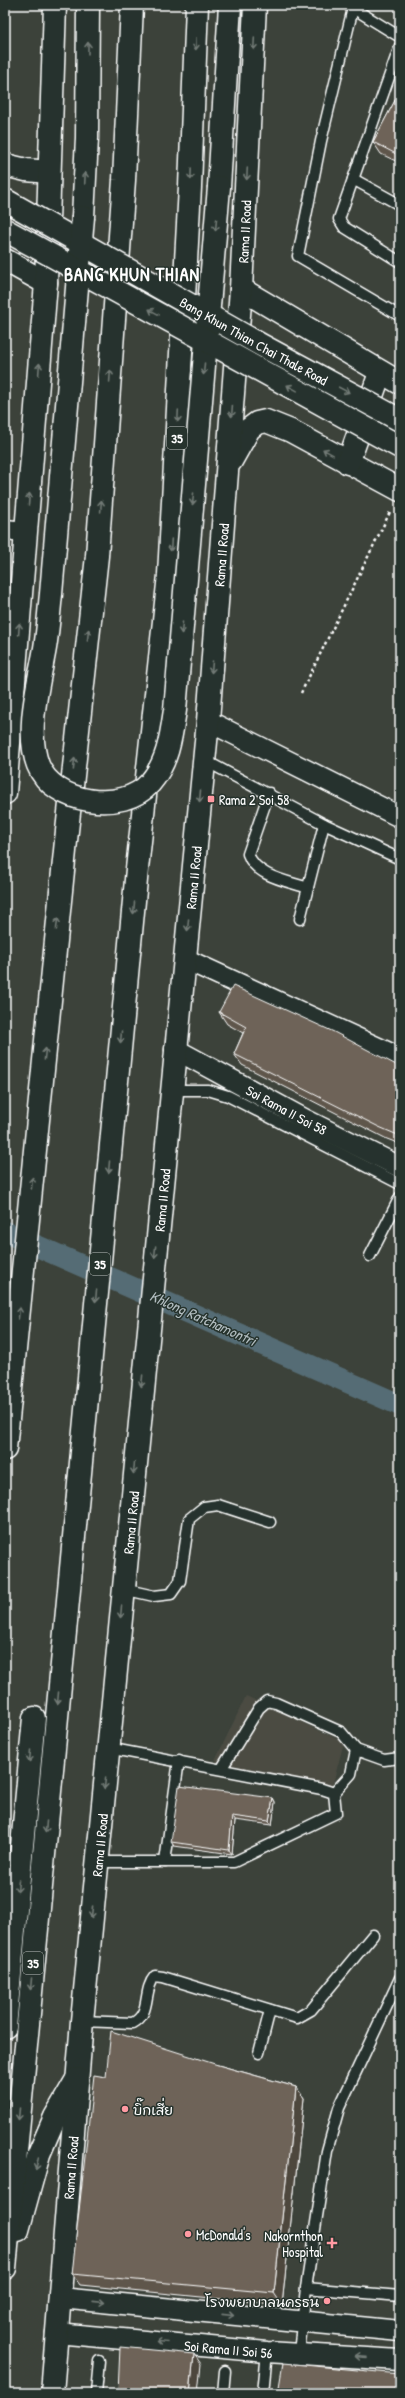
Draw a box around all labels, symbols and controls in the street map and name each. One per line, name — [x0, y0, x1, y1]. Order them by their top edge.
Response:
one-way arrow — [192, 37, 199, 50]
one-way arrow — [250, 37, 257, 50]
one-way arrow — [84, 42, 92, 55]
one-way arrow — [187, 167, 194, 180]
one-way arrow — [243, 167, 250, 180]
one-way arrow — [82, 172, 89, 185]
street label: Rama II Road — [233, 199, 255, 264]
one-way arrow — [212, 219, 219, 232]
district label: BANG KHUN THIAN — [64, 262, 200, 287]
street label: Bang Khun Thian Chai Thale Road — [177, 292, 332, 389]
one-way arrow — [148, 308, 160, 316]
one-way arrow — [200, 362, 207, 375]
one-way arrow — [35, 363, 42, 376]
one-way arrow — [106, 370, 113, 383]
one-way arrow — [286, 384, 298, 392]
one-way arrow — [338, 387, 350, 395]
one-way arrow — [229, 404, 236, 417]
one-way arrow — [174, 409, 181, 422]
road number: 35 — [167, 427, 187, 449]
one-way arrow — [322, 448, 334, 455]
one-way arrow — [189, 492, 197, 505]
one-way arrow — [25, 493, 32, 506]
one-way arrow — [97, 500, 104, 513]
street label: Rama II Road — [209, 522, 233, 587]
one-way arrow — [167, 538, 174, 551]
one-way arrow — [179, 621, 186, 634]
one-way arrow — [15, 623, 22, 636]
one-way arrow — [85, 629, 92, 642]
one-way arrow — [209, 660, 216, 673]
one-way arrow — [70, 758, 78, 771]
one-way arrow — [197, 789, 204, 802]
place label: Rama 2 Soi 58 — [219, 790, 289, 809]
marker: Rama 2 Soi 58 — [206, 794, 216, 804]
street label: Rama II Road — [180, 845, 205, 910]
one-way arrow — [130, 901, 137, 914]
one-way arrow — [54, 918, 61, 931]
one-way arrow — [184, 918, 191, 931]
one-way arrow — [118, 1030, 125, 1043]
one-way arrow — [41, 1048, 48, 1061]
street label: Soi Rama II Soi 58 — [243, 1080, 330, 1139]
one-way arrow — [105, 1160, 113, 1173]
street label: Rama II Road — [149, 1167, 174, 1232]
one-way arrow — [28, 1177, 35, 1190]
one-way arrow — [152, 1245, 159, 1258]
road number: 35 — [90, 1253, 110, 1275]
water label: Khlong Ratchamontri — [147, 1285, 261, 1351]
one-way arrow — [93, 1289, 100, 1302]
one-way arrow — [15, 1307, 22, 1320]
one-way arrow — [139, 1374, 146, 1387]
one-way arrow — [130, 1461, 138, 1474]
street label: Rama II Road — [118, 1490, 143, 1555]
one-way arrow — [117, 1605, 124, 1618]
one-way arrow — [55, 1691, 62, 1704]
one-way arrow — [27, 1749, 34, 1762]
one-way arrow — [101, 1776, 109, 1789]
street label: Rama II Road — [87, 1812, 112, 1877]
one-way arrow — [42, 1820, 50, 1833]
one-way arrow — [14, 1879, 22, 1892]
one-way arrow — [89, 1905, 96, 1918]
road number: 35 — [23, 1952, 43, 1974]
one-way arrow — [28, 1977, 35, 1990]
place label: บิ๊กเสี่ย — [133, 2097, 173, 2119]
marker: บิ๊กเสี่ย — [120, 2104, 130, 2114]
one-way arrow — [16, 2107, 23, 2120]
street label: Rama II Road — [58, 2135, 82, 2200]
one-way arrow — [32, 2158, 40, 2171]
place label: McDonald's — [196, 2225, 251, 2244]
place label: Nakornthon Hospital — [264, 2226, 323, 2262]
marker: McDonald's — [183, 2229, 193, 2239]
marker: Nakornthon Hospital — [326, 2237, 338, 2249]
place label: โรงพยาบาลนครธน — [205, 2292, 320, 2311]
marker: โรงพยาบาลนครธน — [322, 2296, 332, 2306]
one-way arrow — [92, 2298, 105, 2306]
one-way arrow — [221, 2311, 234, 2319]
street label: Soi Rama II Soi 56 — [183, 2335, 273, 2362]
one-way arrow — [156, 2338, 169, 2346]
one-way arrow — [355, 2354, 368, 2361]

